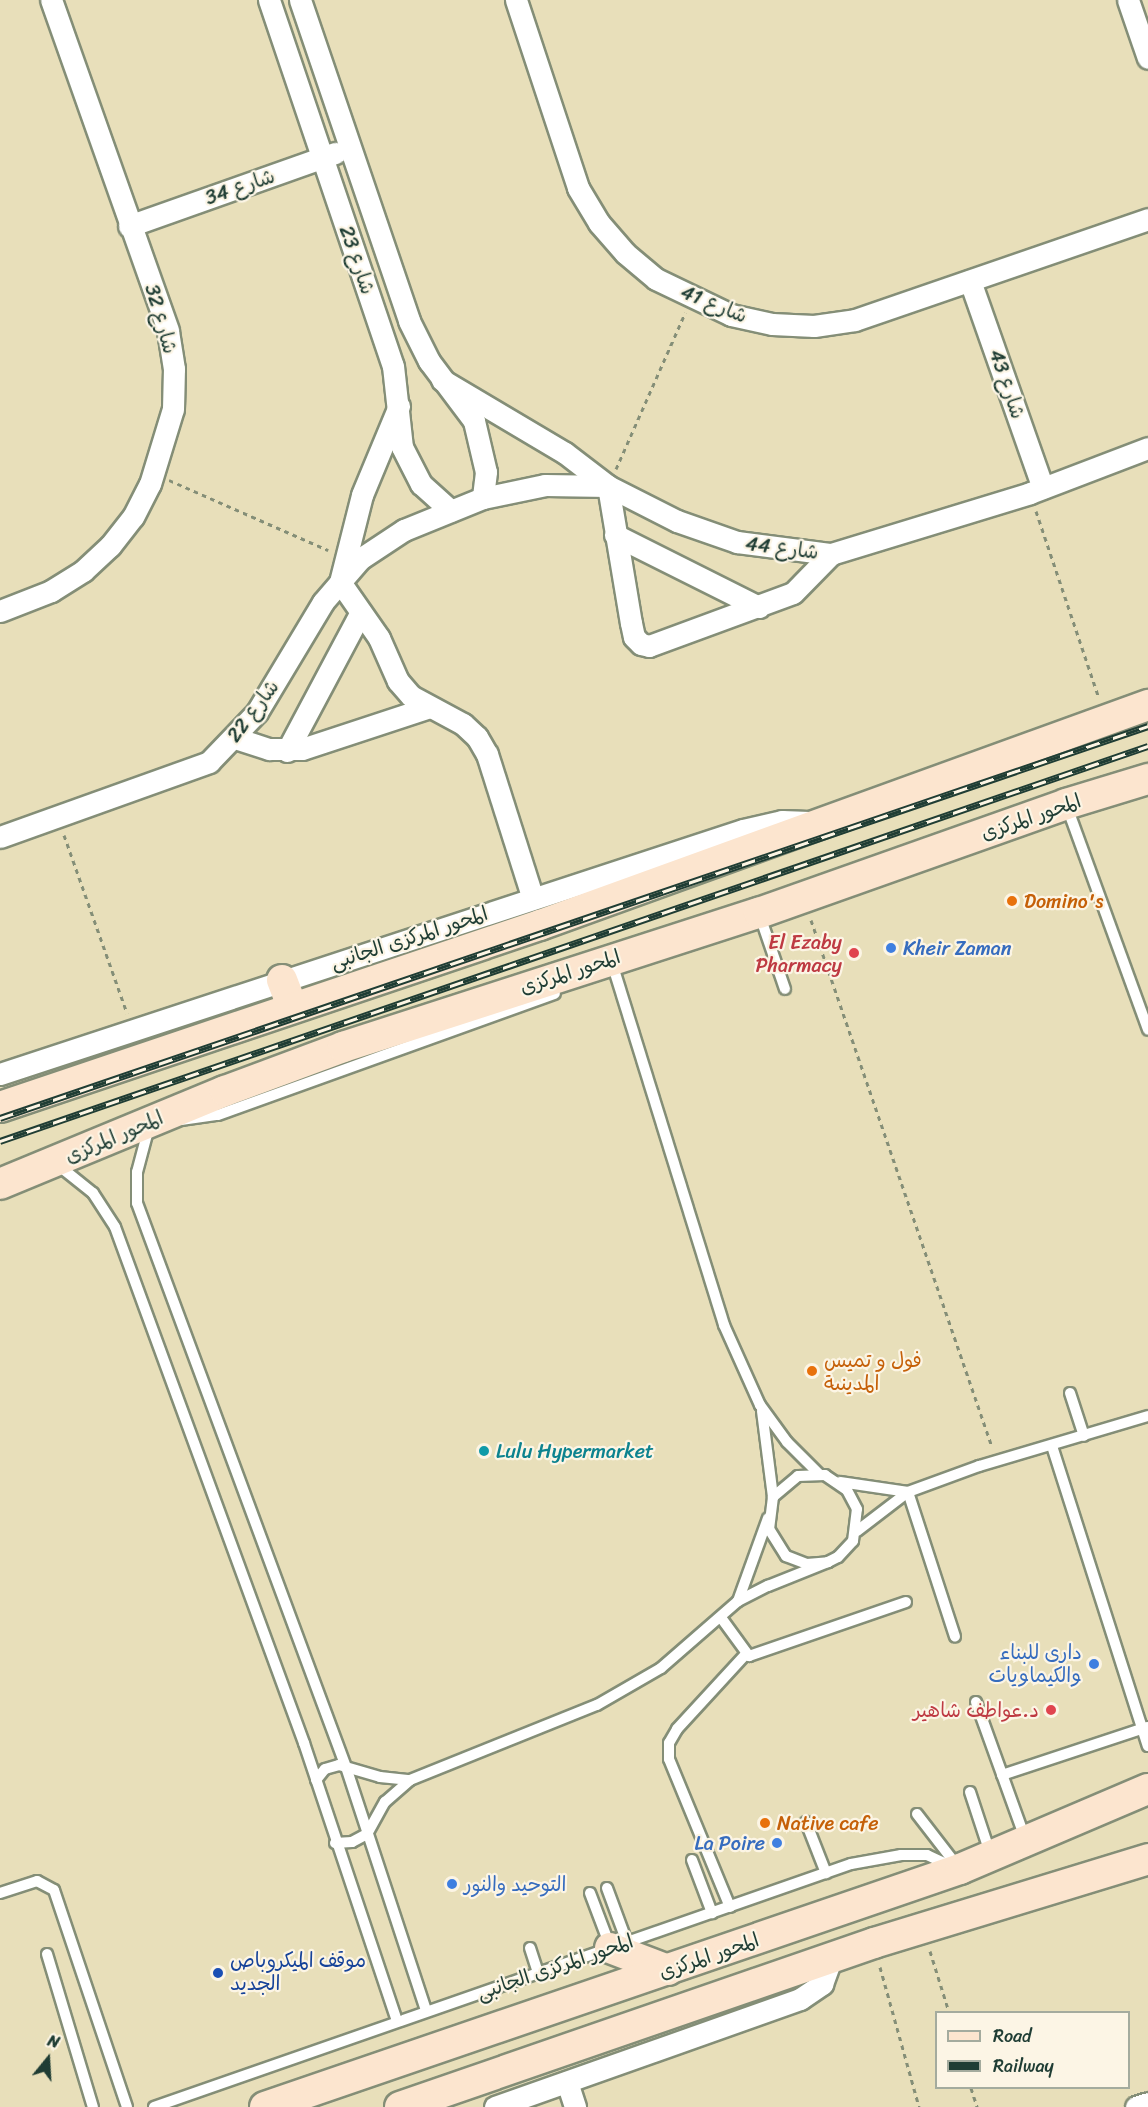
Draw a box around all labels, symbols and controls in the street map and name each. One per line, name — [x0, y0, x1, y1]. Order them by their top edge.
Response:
street label: شارع 34 — [202, 164, 278, 210]
street label: شارع 23 — [334, 223, 380, 297]
street label: شارع 41 — [677, 280, 751, 328]
street label: شارع 32 — [140, 282, 182, 356]
street label: شارع 43 — [984, 346, 1030, 422]
street label: شارع 44 — [744, 532, 820, 564]
street label: شارع 22 — [222, 675, 284, 747]
street label: المحور المركزى — [978, 789, 1084, 845]
place label: Domino's — [1024, 889, 1103, 913]
marker: Domino's — [1005, 894, 1019, 908]
street label: المحور المركزى الجانبى — [327, 901, 491, 975]
place label: El Ezaby Pharmacy — [755, 930, 842, 977]
place label: Kheir Zaman — [903, 936, 1012, 960]
marker: Kheir Zaman — [884, 941, 898, 955]
street label: المحور المركزى — [517, 944, 623, 1000]
marker: El Ezaby Pharmacy — [847, 946, 861, 960]
street label: المحور المركزى — [61, 1106, 167, 1168]
place label: فول و تميس المدينىة — [824, 1348, 922, 1395]
marker: فول و تميس المدينىة — [805, 1364, 819, 1378]
place label: Lulu Hypermarket — [496, 1439, 654, 1463]
marker: Lulu Hypermarket — [477, 1444, 491, 1458]
place label: دارى للبناء والكيماويات — [989, 1640, 1082, 1687]
marker: دارى للبناء والكيماويات — [1087, 1657, 1101, 1671]
place label: د.عواطف شاهير — [913, 1698, 1039, 1722]
marker: د.عواطف شاهير — [1044, 1703, 1058, 1717]
place label: Native cafe — [777, 1811, 878, 1835]
marker: Native cafe — [758, 1816, 772, 1830]
place label: La Poire — [695, 1831, 765, 1855]
marker: La Poire — [770, 1836, 784, 1850]
place label: التوحيد والنور — [464, 1872, 566, 1896]
marker: التوحيد والنور — [445, 1877, 459, 1891]
street label: المحور المركزى — [656, 1928, 762, 1984]
street label: المحور المركزى الجانبى — [473, 1929, 637, 2005]
place label: موقف الميكروباص الجديد — [230, 1949, 366, 1996]
marker: موقف الميكروباص الجديد — [211, 1966, 225, 1980]
legend — [935, 2011, 1130, 2089]
text: Road — [993, 2020, 1032, 2052]
text: N — [44, 2026, 63, 2057]
north arrow — [18, 2029, 78, 2089]
text: Railway — [993, 2050, 1054, 2082]

